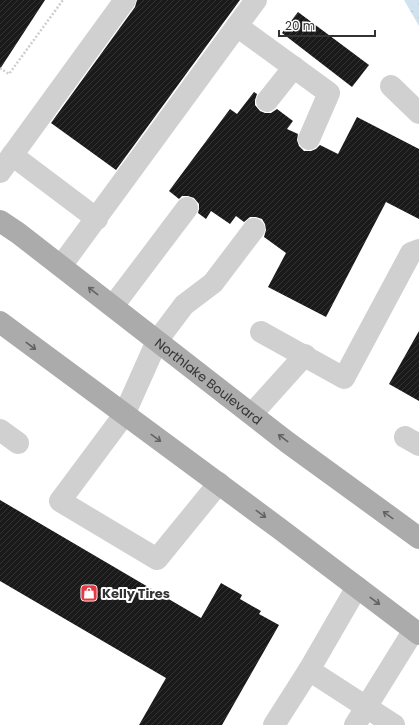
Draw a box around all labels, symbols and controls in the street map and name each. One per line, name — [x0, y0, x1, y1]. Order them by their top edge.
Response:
scale bar — [279, 12, 375, 38]
text: 20 m — [285, 17, 315, 34]
one-way arrow — [88, 287, 99, 296]
street label: Northlake Boulevard — [151, 334, 266, 429]
one-way arrow — [26, 341, 37, 350]
one-way arrow — [150, 433, 161, 442]
one-way arrow — [277, 434, 288, 442]
one-way arrow — [255, 510, 266, 519]
one-way arrow — [382, 511, 393, 519]
shop icon: Kelly Tires — [79, 583, 99, 603]
place label: Kelly Tires — [102, 584, 170, 603]
one-way arrow — [370, 597, 381, 605]

